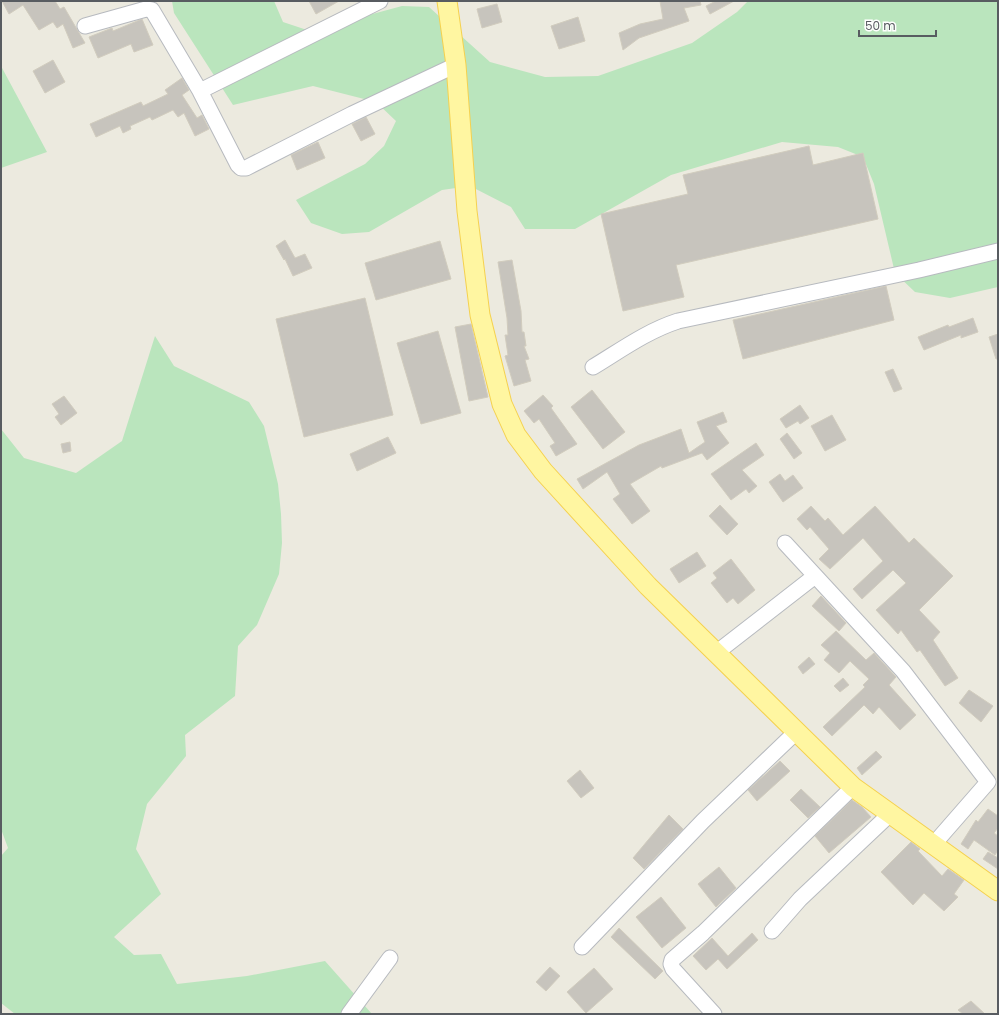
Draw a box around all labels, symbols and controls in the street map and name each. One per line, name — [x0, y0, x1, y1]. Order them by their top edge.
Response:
scale bar — [859, 12, 936, 38]
text: 50 m — [865, 17, 896, 34]

